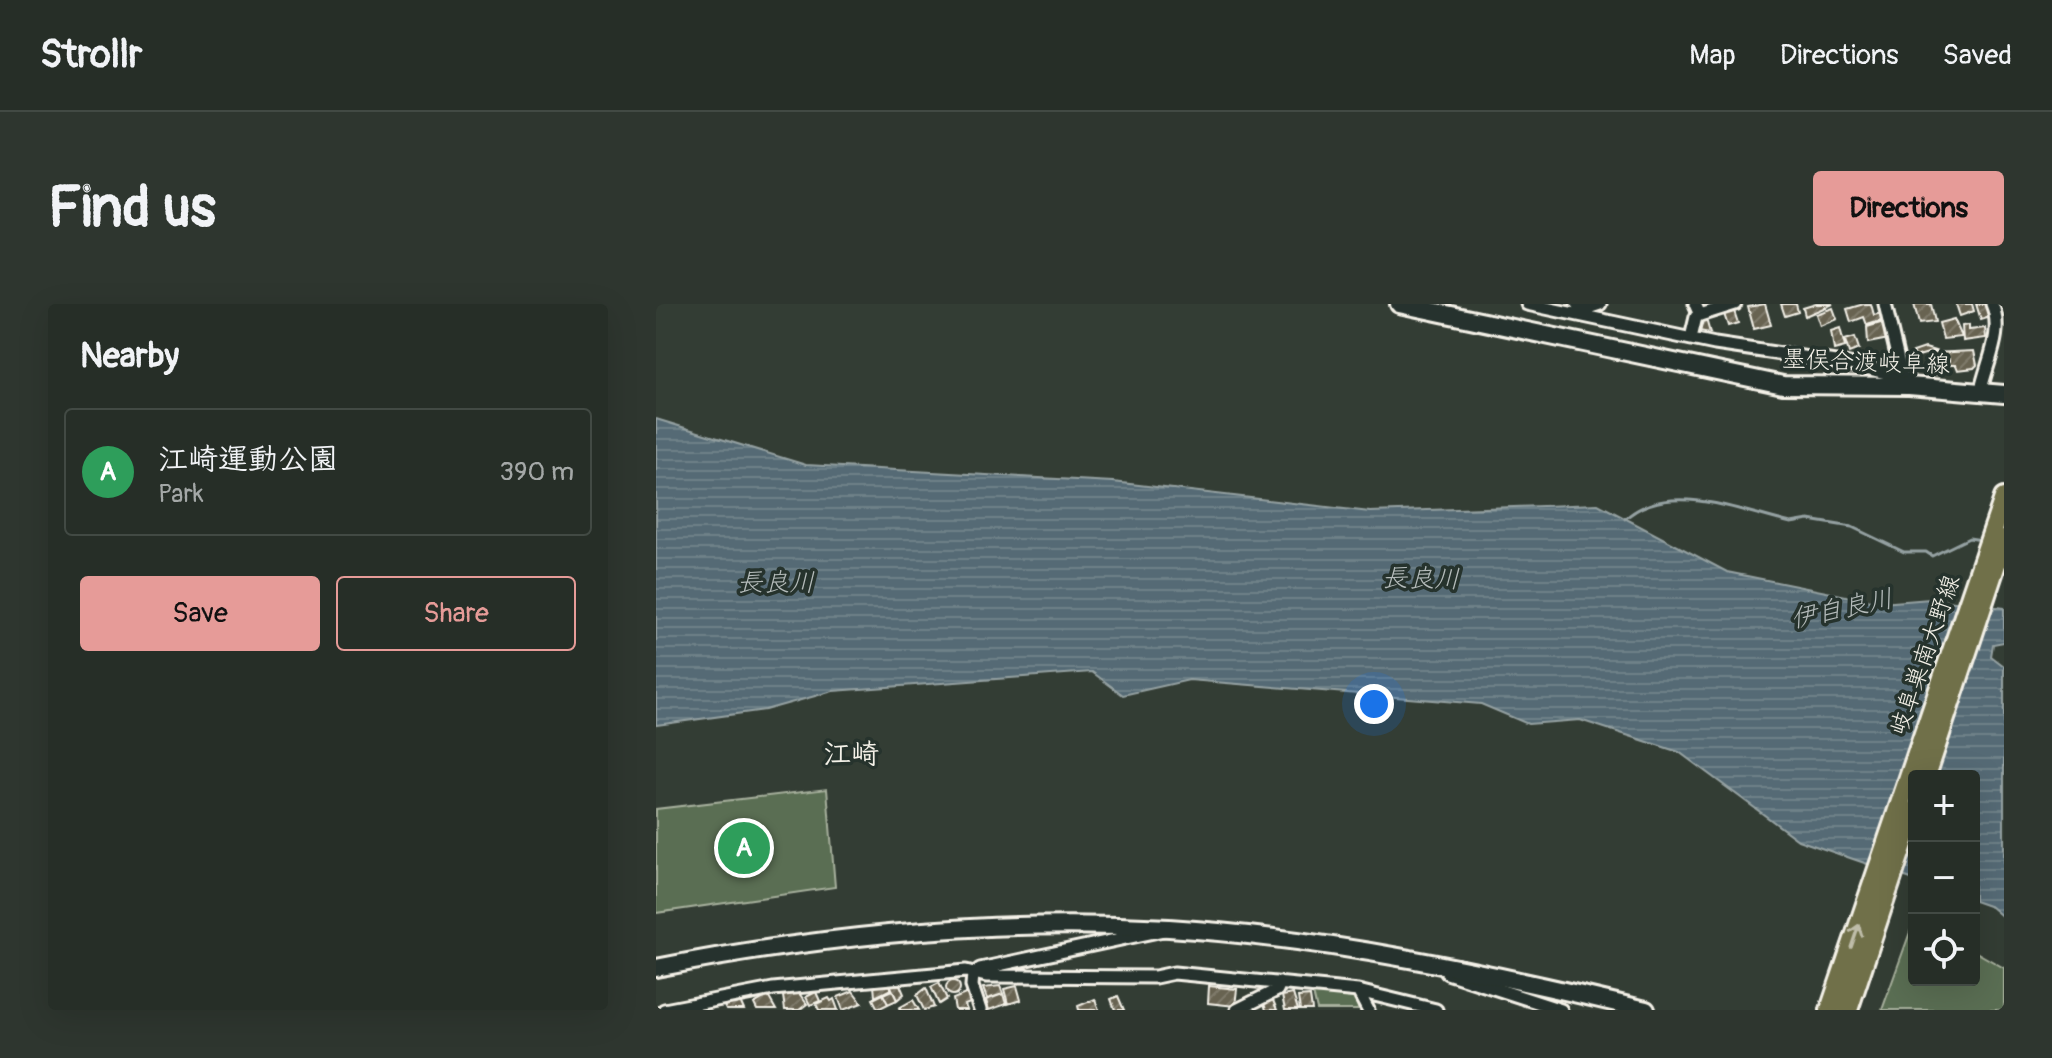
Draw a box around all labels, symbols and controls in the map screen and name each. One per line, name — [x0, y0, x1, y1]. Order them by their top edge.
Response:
text: Strollr — [40, 31, 142, 79]
text: Map — [1689, 38, 1736, 73]
text: Directions — [1780, 38, 1899, 73]
text: Saved — [1943, 38, 2012, 73]
button: Directions — [1813, 171, 2004, 246]
text: Find us — [48, 174, 216, 243]
text: Nearby — [80, 335, 179, 378]
street label: 墨俣合渡岐阜線 — [1782, 345, 1950, 379]
text: 江崎運動公園 — [158, 441, 338, 478]
text: A — [100, 456, 116, 488]
text: 390 m — [500, 456, 574, 488]
text: Park — [158, 478, 204, 510]
water label: 長良川 — [1382, 562, 1460, 596]
water label: 長良川 — [737, 567, 815, 599]
street label: 岐阜巣南大野線 — [1884, 571, 1966, 739]
button: Save — [80, 576, 320, 651]
button: Share — [336, 576, 576, 651]
water label: 伊自良川 — [1788, 583, 1896, 635]
your location — [1354, 684, 1394, 724]
district label: 江崎 — [823, 737, 879, 772]
map controls — [1908, 770, 1980, 986]
button: + — [1908, 770, 1980, 842]
pin: A — [718, 818, 770, 878]
button: − — [1908, 842, 1980, 914]
button: locate — [1908, 914, 1980, 986]
one-way arrow — [1849, 924, 1864, 949]

